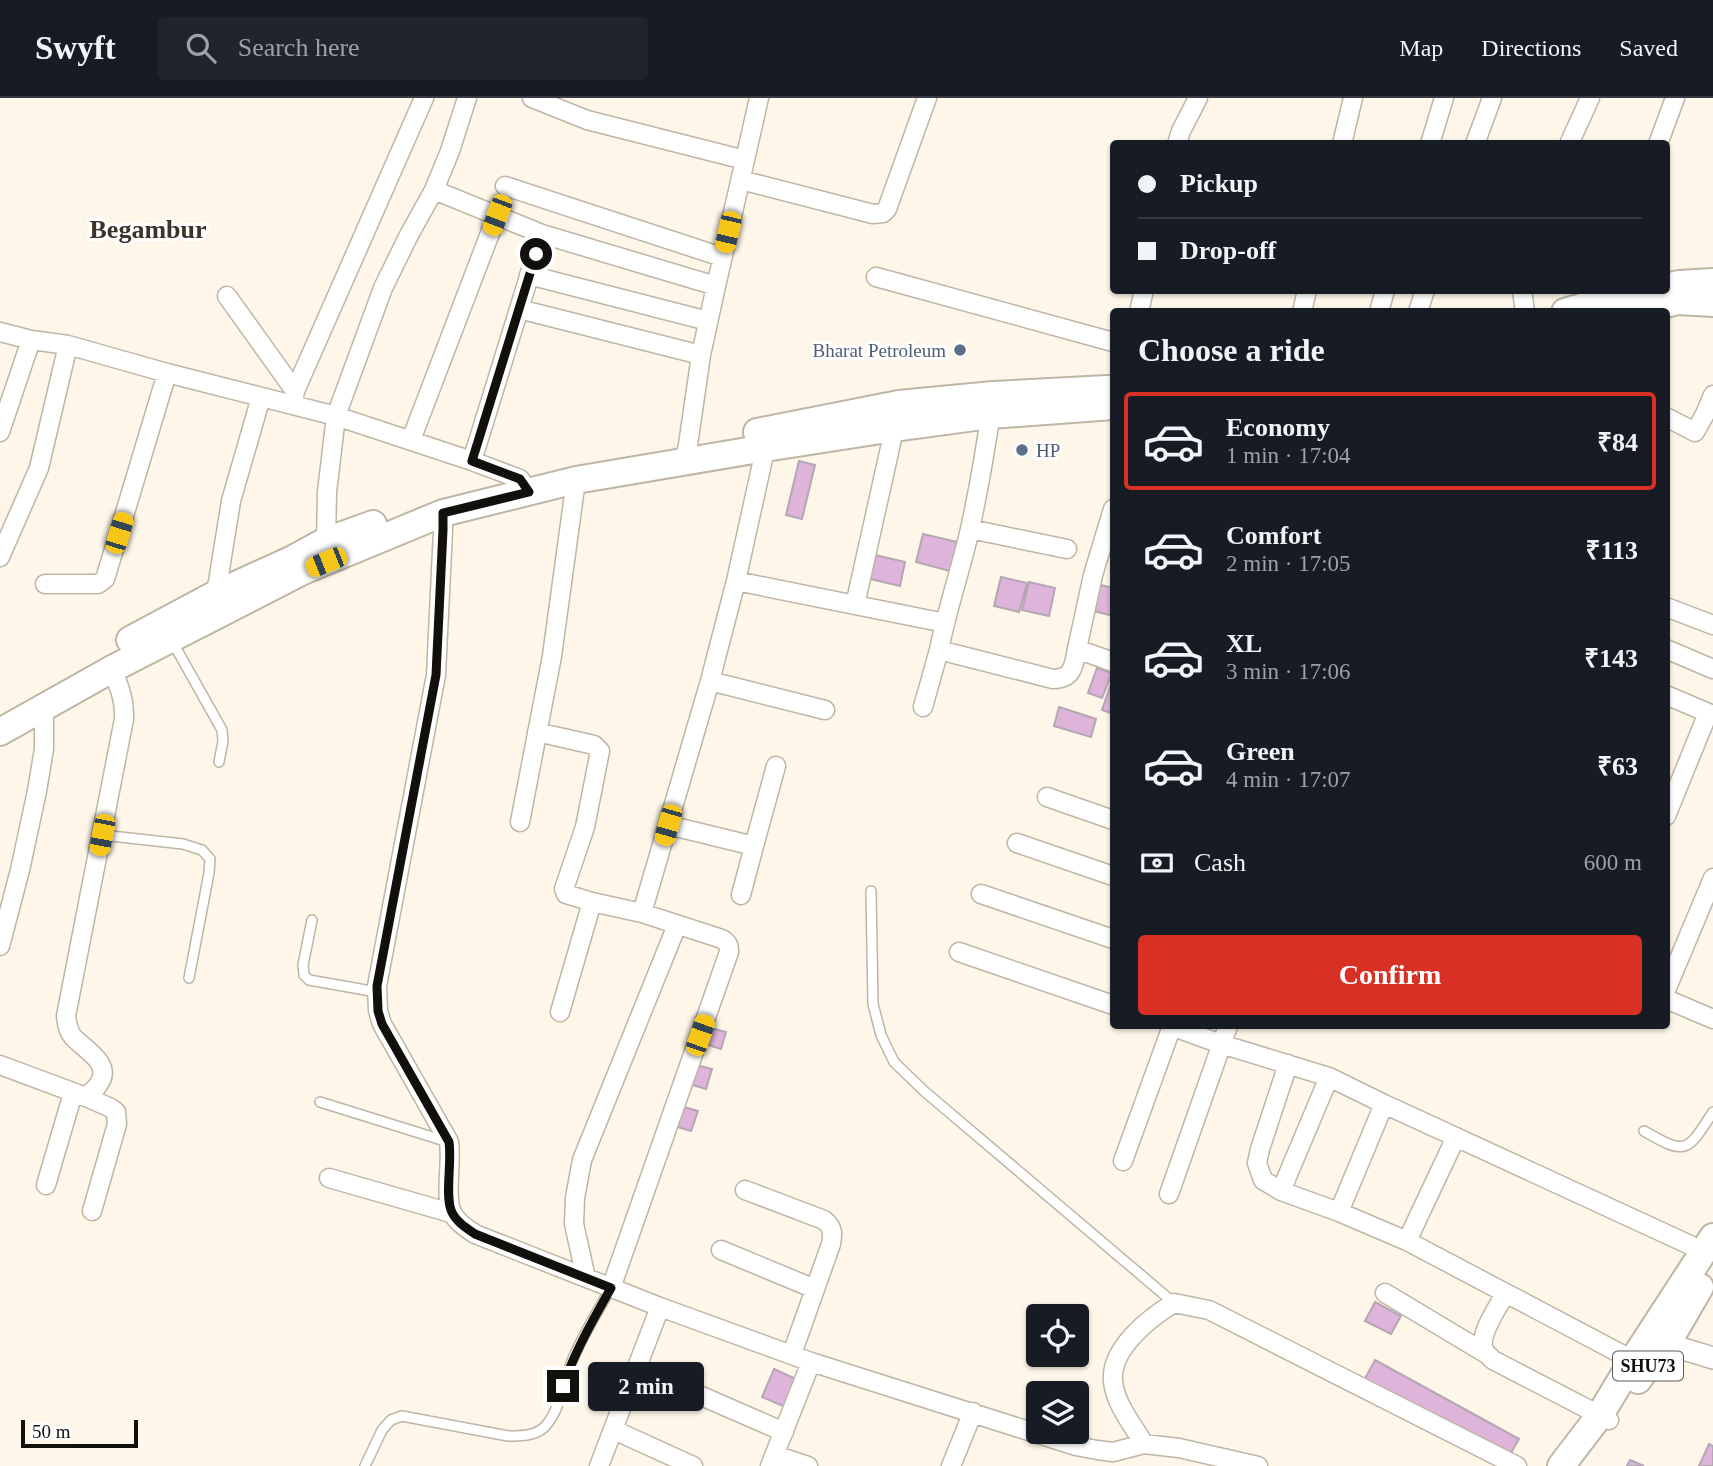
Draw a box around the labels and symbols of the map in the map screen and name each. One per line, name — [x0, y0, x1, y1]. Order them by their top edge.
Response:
car — [480, 192, 515, 238]
car — [714, 209, 743, 255]
district label: Begambur — [90, 215, 207, 244]
route start — [520, 238, 552, 270]
place label: Bharat Petroleum — [813, 340, 946, 361]
marker: Bharat Petroleum — [952, 342, 968, 358]
place label: HP — [1036, 440, 1060, 461]
marker: HP — [1014, 442, 1030, 458]
car — [103, 510, 136, 556]
car — [303, 544, 350, 580]
car — [653, 802, 684, 848]
car — [88, 812, 117, 858]
car — [684, 1012, 717, 1058]
road number: SHU73 — [1613, 1352, 1683, 1380]
callout: 2 min — [588, 1362, 703, 1410]
route end — [547, 1370, 579, 1402]
scale bar — [21, 1417, 138, 1449]

